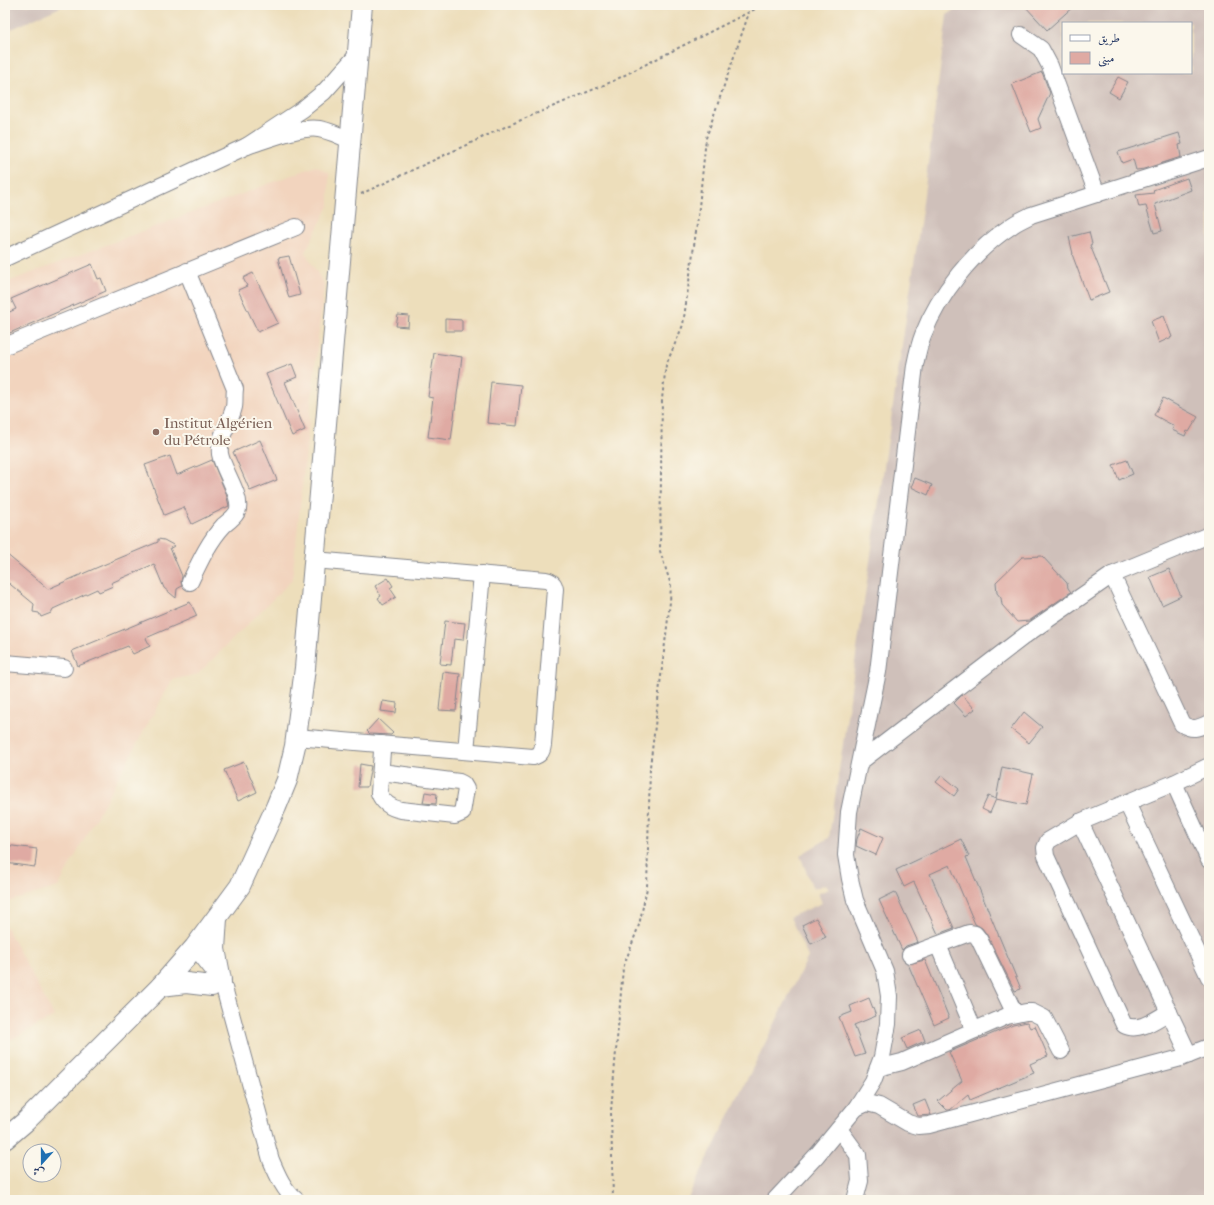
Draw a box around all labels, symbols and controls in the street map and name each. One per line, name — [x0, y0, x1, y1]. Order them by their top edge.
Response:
legend — [1062, 22, 1192, 74]
text: طريق — [1098, 31, 1120, 46]
text: مبنى — [1098, 51, 1114, 67]
place label: Institut Algérien du Pétrole — [164, 414, 273, 449]
marker: Institut Algérien du Pétrole — [151, 427, 161, 437]
north arrow — [22, 1143, 62, 1183]
text: ش — [31, 1164, 46, 1180]

